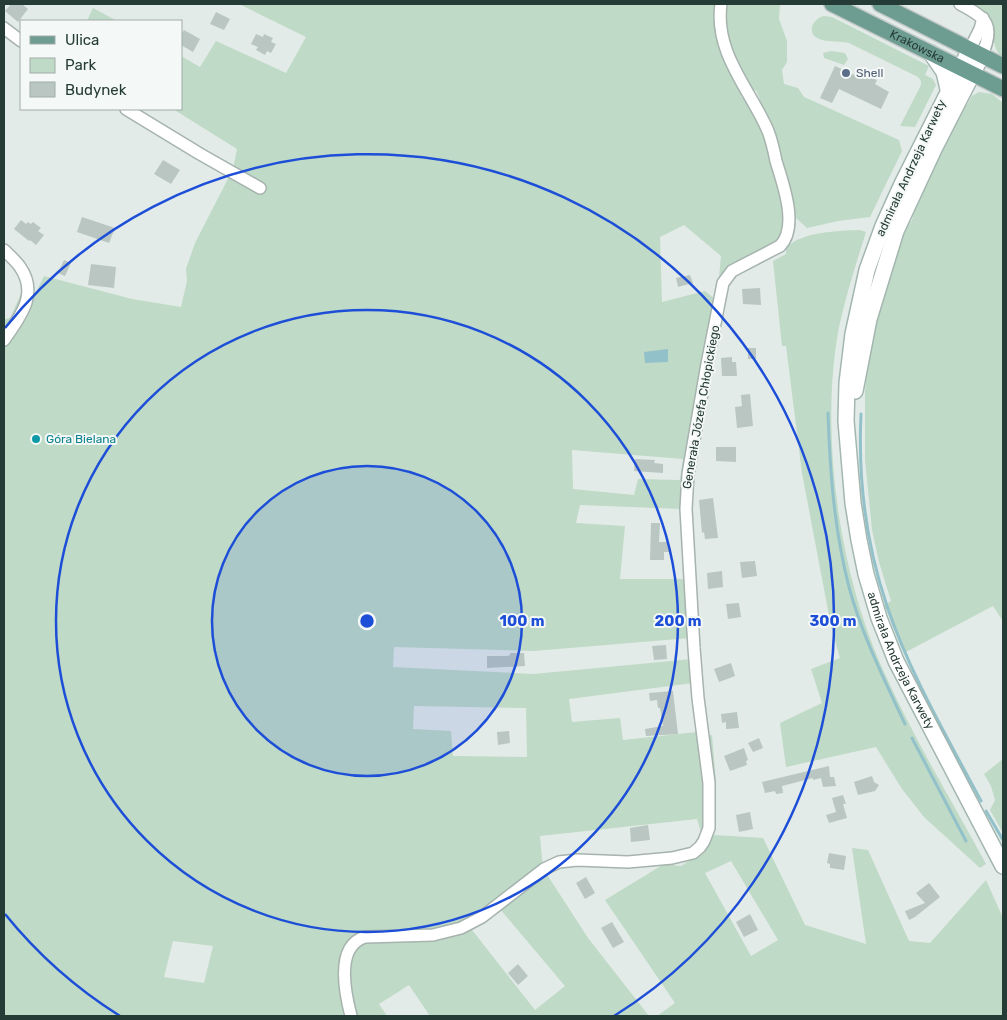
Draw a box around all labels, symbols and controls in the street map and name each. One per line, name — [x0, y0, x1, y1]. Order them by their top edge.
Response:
legend — [20, 20, 182, 110]
street label: Krakowska — [887, 27, 947, 66]
text: Ulica — [65, 31, 99, 49]
text: Park — [65, 56, 96, 74]
place label: Shell — [856, 66, 883, 80]
marker: Shell — [840, 67, 852, 79]
text: Budynek — [65, 81, 127, 99]
street label: admirała Andrzeja Karwety — [873, 97, 949, 239]
street label: Generała Józefa Chłopickiego — [680, 324, 722, 490]
place label: Góra Bielana — [46, 432, 116, 446]
marker: Góra Bielana — [30, 433, 42, 445]
street label: admirała Andrzeja Karwety — [865, 590, 938, 732]
centre of rings — [358, 612, 376, 630]
text: 100 m — [500, 612, 544, 630]
text: 200 m — [654, 612, 702, 630]
text: 300 m — [809, 612, 857, 630]

